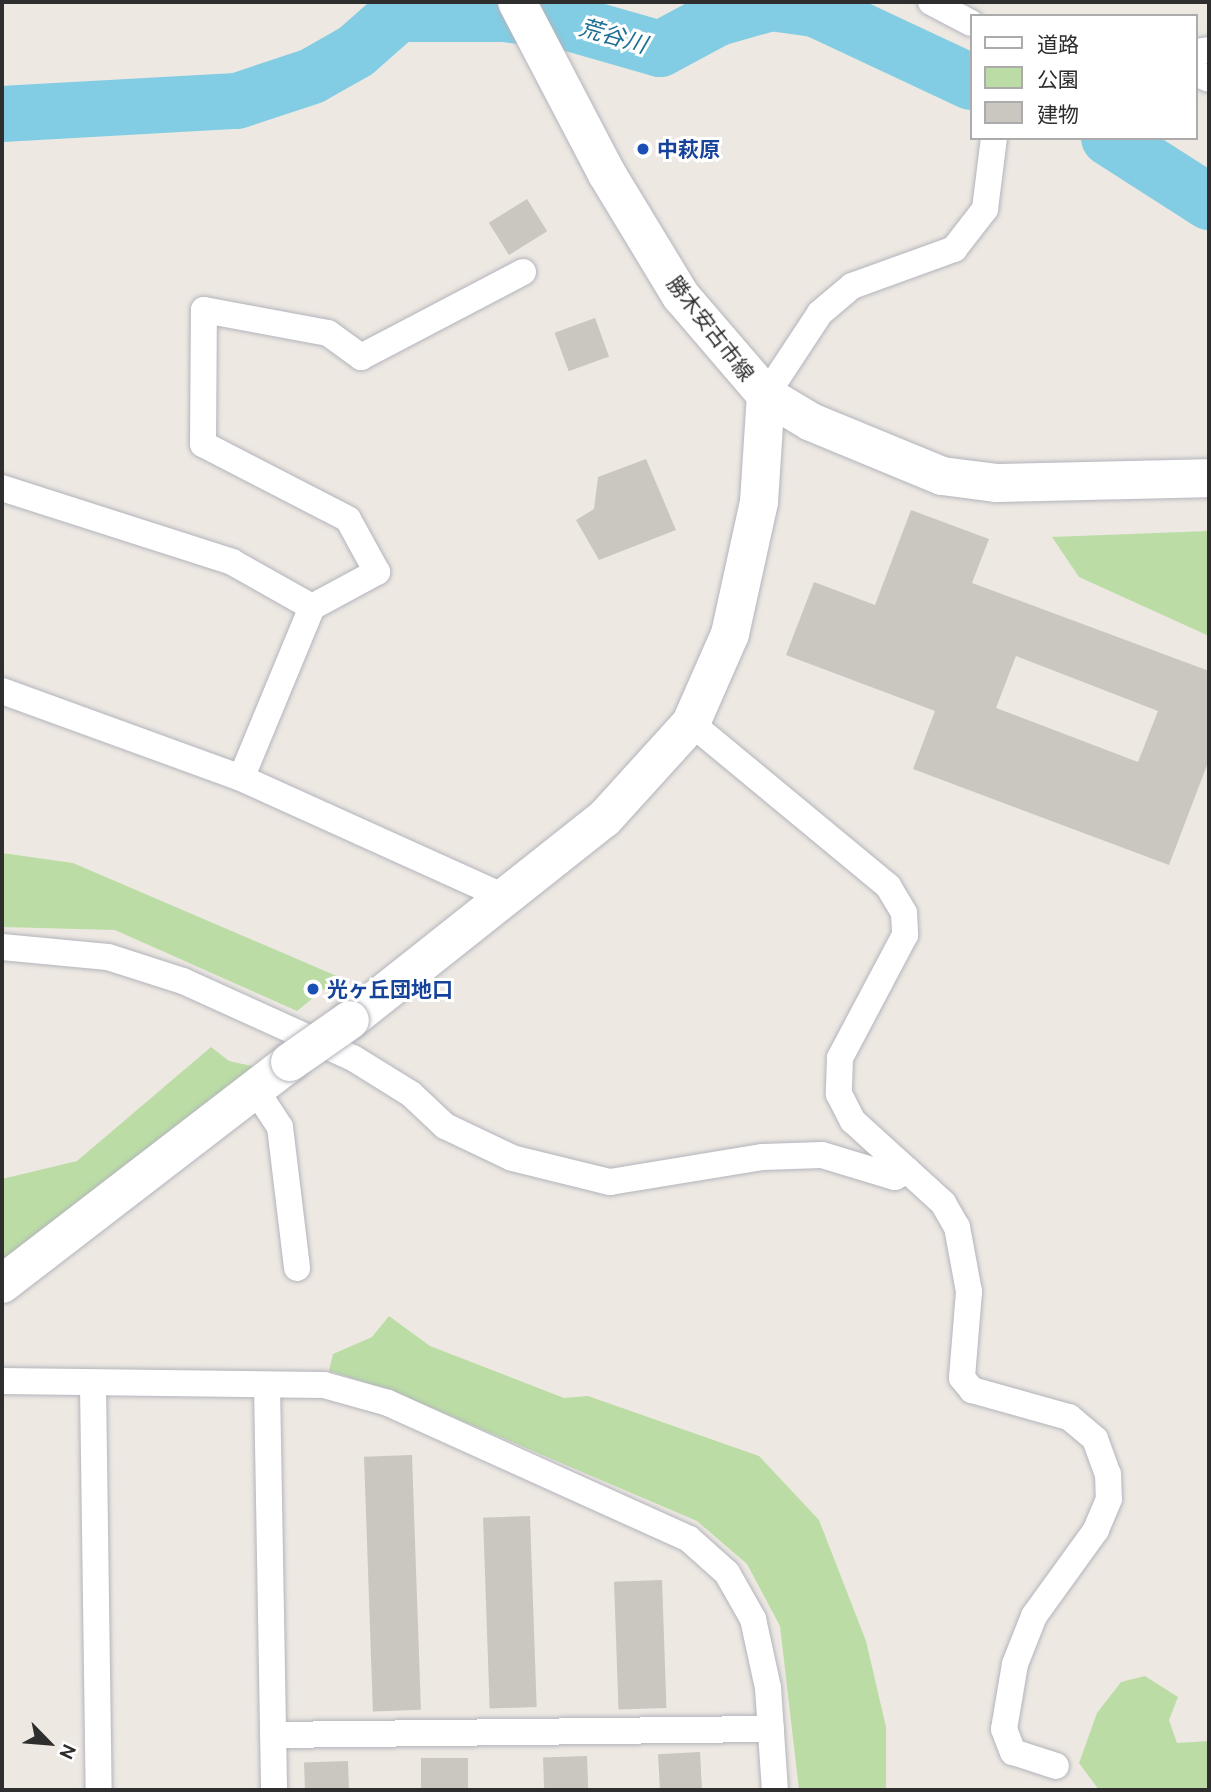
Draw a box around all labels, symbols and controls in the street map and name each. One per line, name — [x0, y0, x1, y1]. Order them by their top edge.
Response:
water label: 荒谷川 — [576, 13, 650, 59]
legend — [970, 14, 1197, 140]
text: 道路 — [1037, 32, 1079, 56]
text: 公園 — [1037, 67, 1079, 91]
text: 建物 — [1037, 102, 1079, 126]
place label: 中萩原 — [657, 136, 720, 162]
marker: 中萩原 — [635, 141, 651, 157]
street label: 勝木安古市線 — [662, 271, 760, 385]
place label: 光ヶ丘団地口 — [327, 976, 453, 1002]
marker: 光ヶ丘団地口 — [305, 981, 321, 997]
north arrow — [14, 1708, 84, 1778]
text: N — [55, 1741, 81, 1763]

